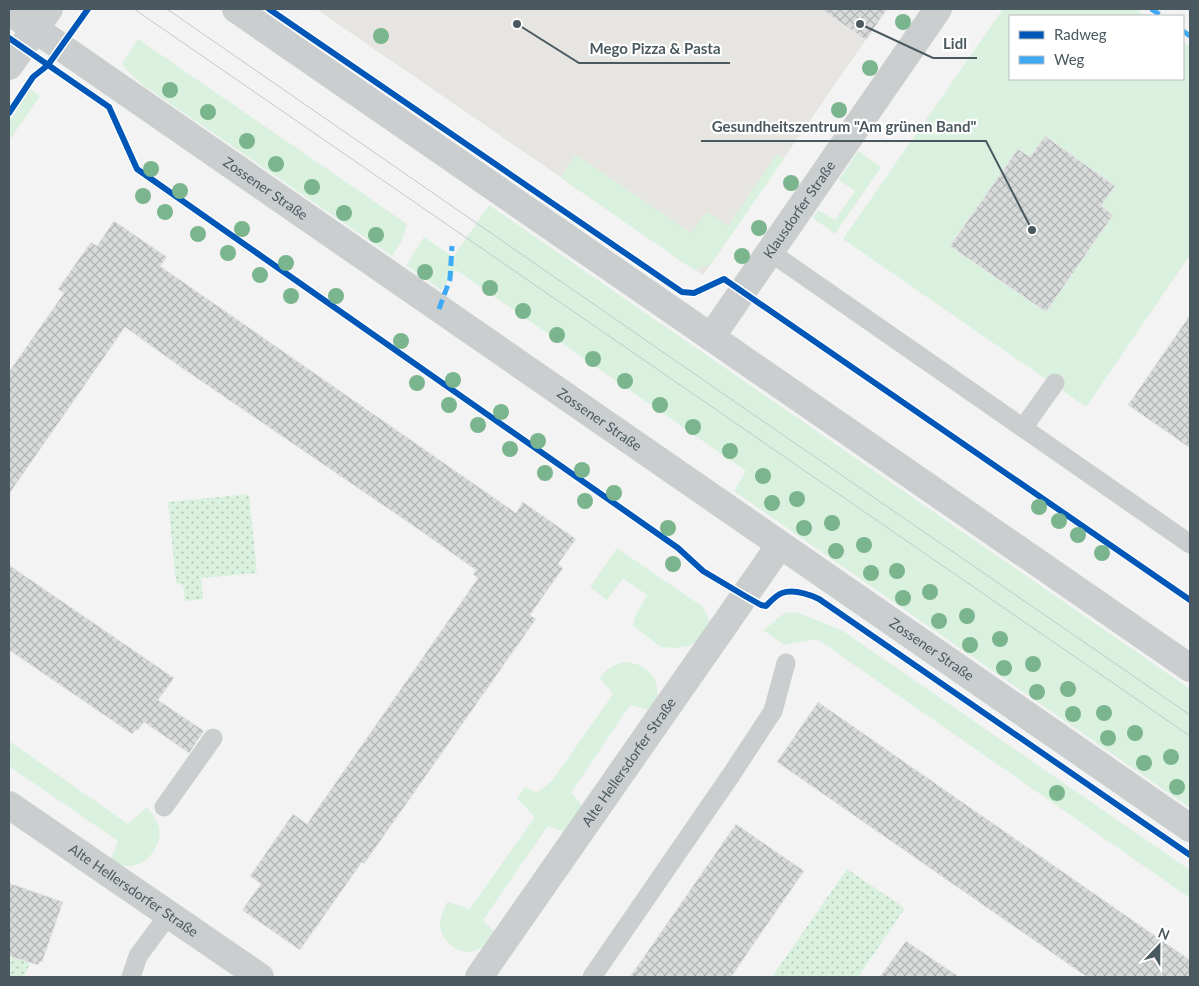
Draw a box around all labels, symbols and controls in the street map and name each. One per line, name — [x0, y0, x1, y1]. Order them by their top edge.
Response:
legend — [1009, 15, 1184, 80]
text: Radweg — [1054, 25, 1107, 43]
callout: Lidl — [933, 28, 977, 58]
callout: Mego Pizza & Pasta — [579, 33, 730, 63]
text: Lidl — [943, 34, 967, 52]
text: Mego Pizza & Pasta — [589, 39, 721, 57]
text: Weg — [1054, 50, 1085, 68]
callout: Gesundheitszentrum "Am grünen Band" — [701, 111, 986, 141]
text: Gesundheitszentrum "Am grünen Band" — [712, 117, 976, 135]
street label: Zossener Straße — [220, 153, 311, 223]
street label: Klausdorfer Straße — [759, 157, 838, 261]
street label: Zossener Straße — [554, 384, 645, 454]
street label: Zossener Straße — [886, 614, 978, 684]
street label: Alte Hellersdorfer Straße — [578, 694, 679, 829]
street label: Alte Hellersdorfer Straße — [66, 840, 202, 940]
north arrow — [1134, 921, 1184, 971]
text: N — [1156, 924, 1172, 943]

